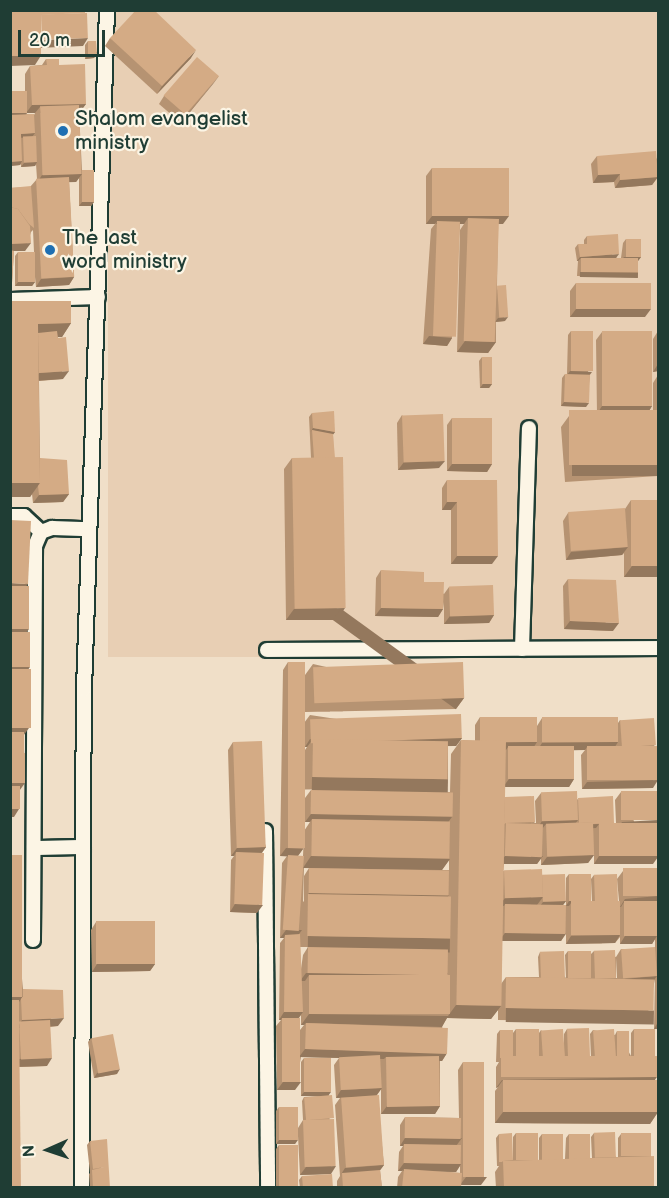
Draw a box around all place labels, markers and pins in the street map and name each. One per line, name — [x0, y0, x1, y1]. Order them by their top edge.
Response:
place label: Shalom evangelist ministry — [75, 106, 248, 156]
marker: Shalom evangelist ministry — [56, 124, 70, 138]
place label: The last word ministry — [62, 225, 187, 275]
marker: The last word ministry — [43, 243, 57, 257]

